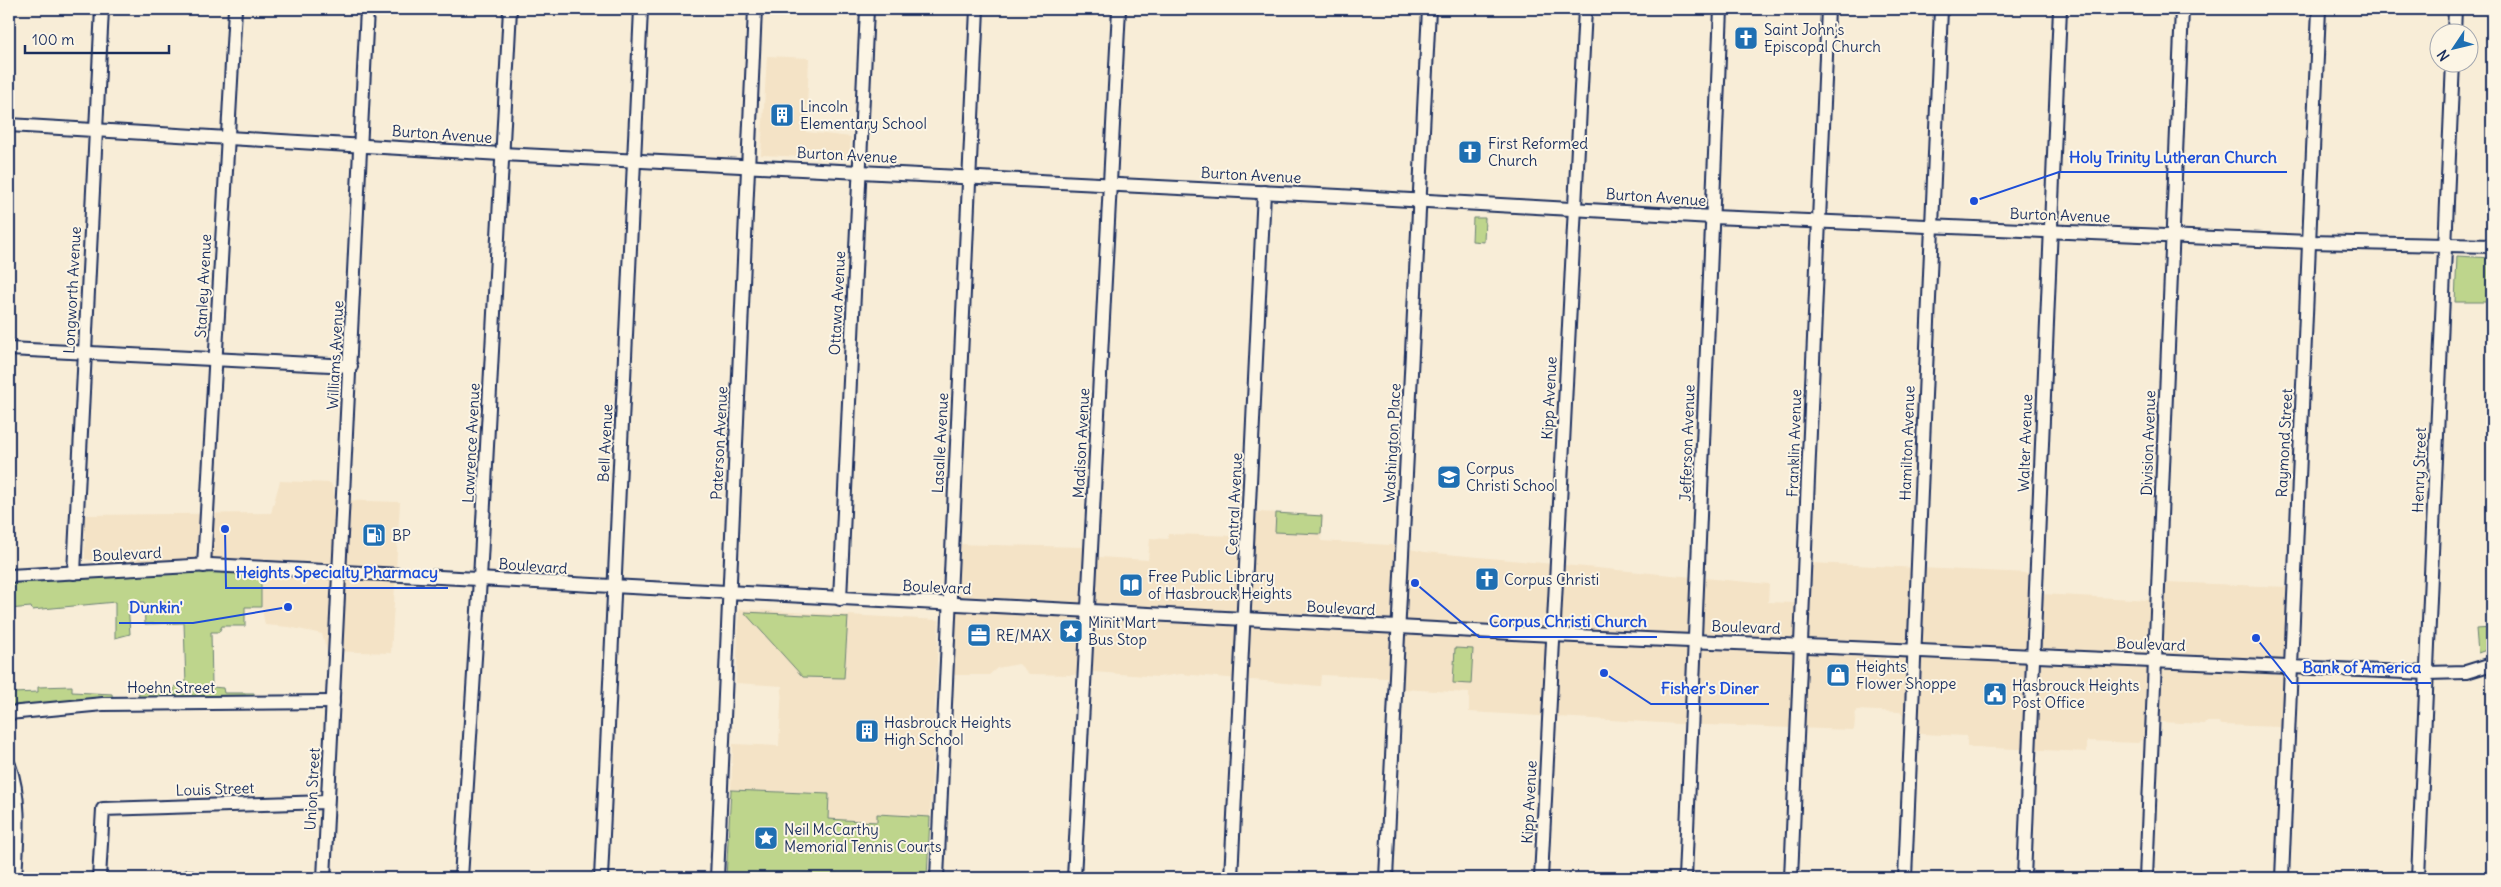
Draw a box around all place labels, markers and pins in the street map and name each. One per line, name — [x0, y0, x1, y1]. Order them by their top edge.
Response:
place label: Saint John's Episcopal Church — [1764, 20, 1881, 56]
church icon: Saint John's Episcopal Church — [1733, 25, 1759, 51]
place label: Lincoln Elementary School — [800, 97, 927, 133]
building icon: Lincoln Elementary School — [769, 102, 795, 128]
place label: First Reformed Church — [1488, 134, 1588, 170]
church icon: First Reformed Church — [1457, 139, 1483, 165]
callout: Holy Trinity Lutheran Church — [2059, 141, 2287, 172]
place label: Corpus Christi School — [1466, 459, 1558, 495]
school or university icon: Corpus Christi School — [1436, 464, 1462, 490]
fuel station icon: BP — [361, 522, 387, 548]
place label: BP — [392, 526, 411, 545]
callout: Heights Specialty Pharmacy — [226, 557, 448, 588]
church icon: Corpus Christi — [1474, 566, 1500, 592]
place label: Free Public Library of Hasbrouck Heights — [1148, 567, 1292, 603]
place label: Corpus Christi — [1504, 570, 1599, 589]
library icon: Free Public Library of Hasbrouck Heights — [1118, 572, 1144, 598]
callout: Dunkin' — [119, 592, 193, 623]
callout: Corpus Christi Church — [1479, 606, 1657, 637]
place label: Minit Mart Bus Stop — [1088, 613, 1156, 649]
place icon: Minit Mart Bus Stop — [1058, 618, 1084, 644]
office icon: RE/MAX — [966, 622, 992, 648]
place label: RE/MAX — [996, 626, 1052, 645]
callout: Bank of America — [2292, 652, 2431, 683]
place label: Heights Flower Shoppe — [1856, 657, 1956, 693]
shop icon: Heights Flower Shoppe — [1825, 662, 1851, 688]
callout: Fisher's Diner — [1651, 673, 1769, 704]
place label: Hasbrouck Heights Post Office — [2012, 676, 2139, 712]
public building icon: Hasbrouck Heights Post Office — [1982, 681, 2008, 707]
place label: Hasbrouck Heights High School — [884, 713, 1011, 749]
building icon: Hasbrouck Heights High School — [854, 718, 880, 744]
place label: Neil McCarthy Memorial Tennis Courts — [784, 820, 942, 856]
place icon: Neil McCarthy Memorial Tennis Courts — [753, 825, 779, 851]

